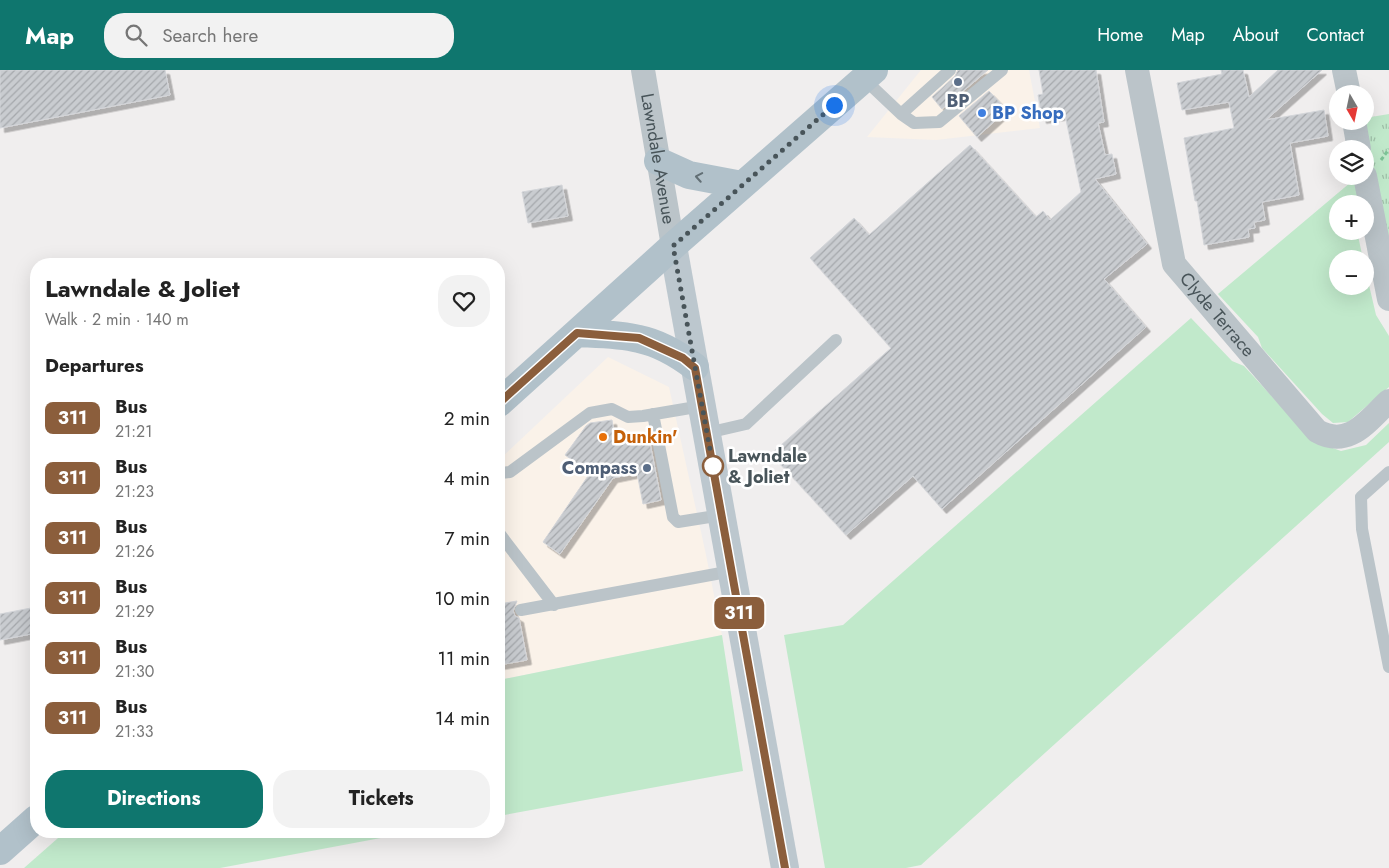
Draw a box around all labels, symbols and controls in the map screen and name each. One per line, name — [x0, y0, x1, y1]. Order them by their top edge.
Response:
search box — [104, 13, 454, 58]
text: Map — [25, 18, 74, 53]
icon: search — [122, 21, 150, 49]
text: Search here — [162, 22, 258, 49]
text: Home — [1097, 22, 1143, 48]
text: Map — [1171, 22, 1205, 48]
text: About — [1233, 22, 1278, 48]
text: Contact — [1306, 22, 1364, 48]
marker: BP — [952, 76, 964, 88]
north arrow — [1329, 85, 1374, 130]
map controls — [1329, 85, 1374, 295]
place label: BP — [946, 88, 970, 114]
street label: Lawndale Avenue — [634, 91, 682, 226]
your location — [822, 93, 847, 118]
place label: BP Shop — [992, 100, 1064, 126]
marker: BP Shop — [976, 107, 988, 119]
button: layers — [1329, 140, 1374, 185]
one-way arrow — [695, 172, 703, 182]
button: + — [1329, 195, 1374, 240]
button: − — [1329, 250, 1374, 295]
street label: Clyde Terrace — [1174, 267, 1261, 363]
text: Lawndale & Joliet — [45, 271, 240, 306]
button: heart — [438, 275, 490, 327]
text: Walk · 2 min · 140 m — [45, 308, 189, 331]
text: Departures — [45, 352, 144, 379]
text: Bus — [115, 393, 147, 420]
text: 311 — [58, 405, 87, 431]
text: 2 min — [444, 405, 490, 432]
text: 21:21 — [115, 420, 152, 443]
place label: Dunkin' — [613, 424, 678, 450]
marker: Dunkin' — [597, 431, 609, 443]
place label: Lawndale & Joliet — [728, 443, 807, 490]
text: Bus — [115, 453, 147, 480]
place label: Compass — [562, 455, 637, 481]
marker: Lawndale & Joliet — [702, 455, 724, 477]
marker: Compass — [641, 462, 653, 474]
text: 311 — [58, 465, 87, 491]
text: 4 min — [443, 465, 490, 492]
text: 21:23 — [115, 480, 154, 503]
text: Bus — [115, 513, 147, 540]
text: 311 — [58, 525, 87, 551]
text: 7 min — [445, 525, 490, 552]
text: 21:26 — [115, 540, 154, 563]
text: Bus — [115, 573, 147, 600]
text: 311 — [58, 585, 87, 611]
text: 10 min — [435, 585, 490, 612]
line badge: 311 — [710, 597, 768, 629]
text: 21:29 — [115, 600, 154, 623]
text: 311 — [724, 600, 754, 626]
text: Bus — [115, 633, 147, 660]
text: 311 — [58, 645, 87, 671]
text: 11 min — [437, 645, 490, 672]
text: 21:30 — [115, 660, 154, 683]
text: Bus — [115, 693, 147, 720]
text: 311 — [58, 705, 87, 731]
text: 14 min — [435, 705, 490, 732]
text: 21:33 — [115, 720, 154, 743]
button: Directions — [45, 770, 263, 828]
button: Tickets — [273, 770, 490, 828]

